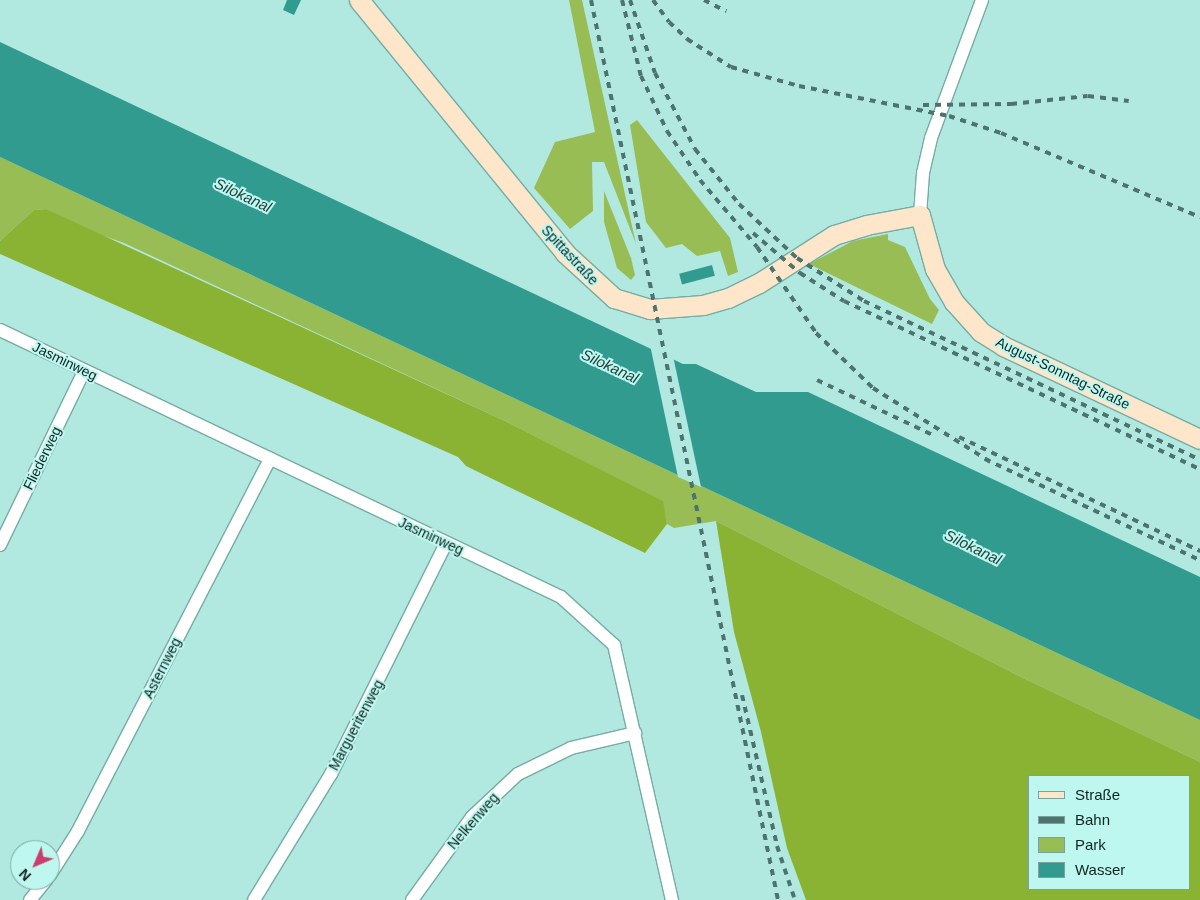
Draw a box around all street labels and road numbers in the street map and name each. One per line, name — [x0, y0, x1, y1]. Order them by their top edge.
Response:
street label: Spittastraße — [538, 222, 602, 288]
street label: August-Sonntag-Straße — [993, 333, 1133, 413]
street label: Jasminweg — [30, 338, 100, 384]
street label: Fliederweg — [19, 424, 65, 492]
street label: Jasminweg — [396, 514, 466, 558]
street label: Asternweg — [140, 635, 184, 701]
street label: Margueritenweg — [325, 677, 387, 773]
street label: Nelkenweg — [444, 789, 502, 853]

